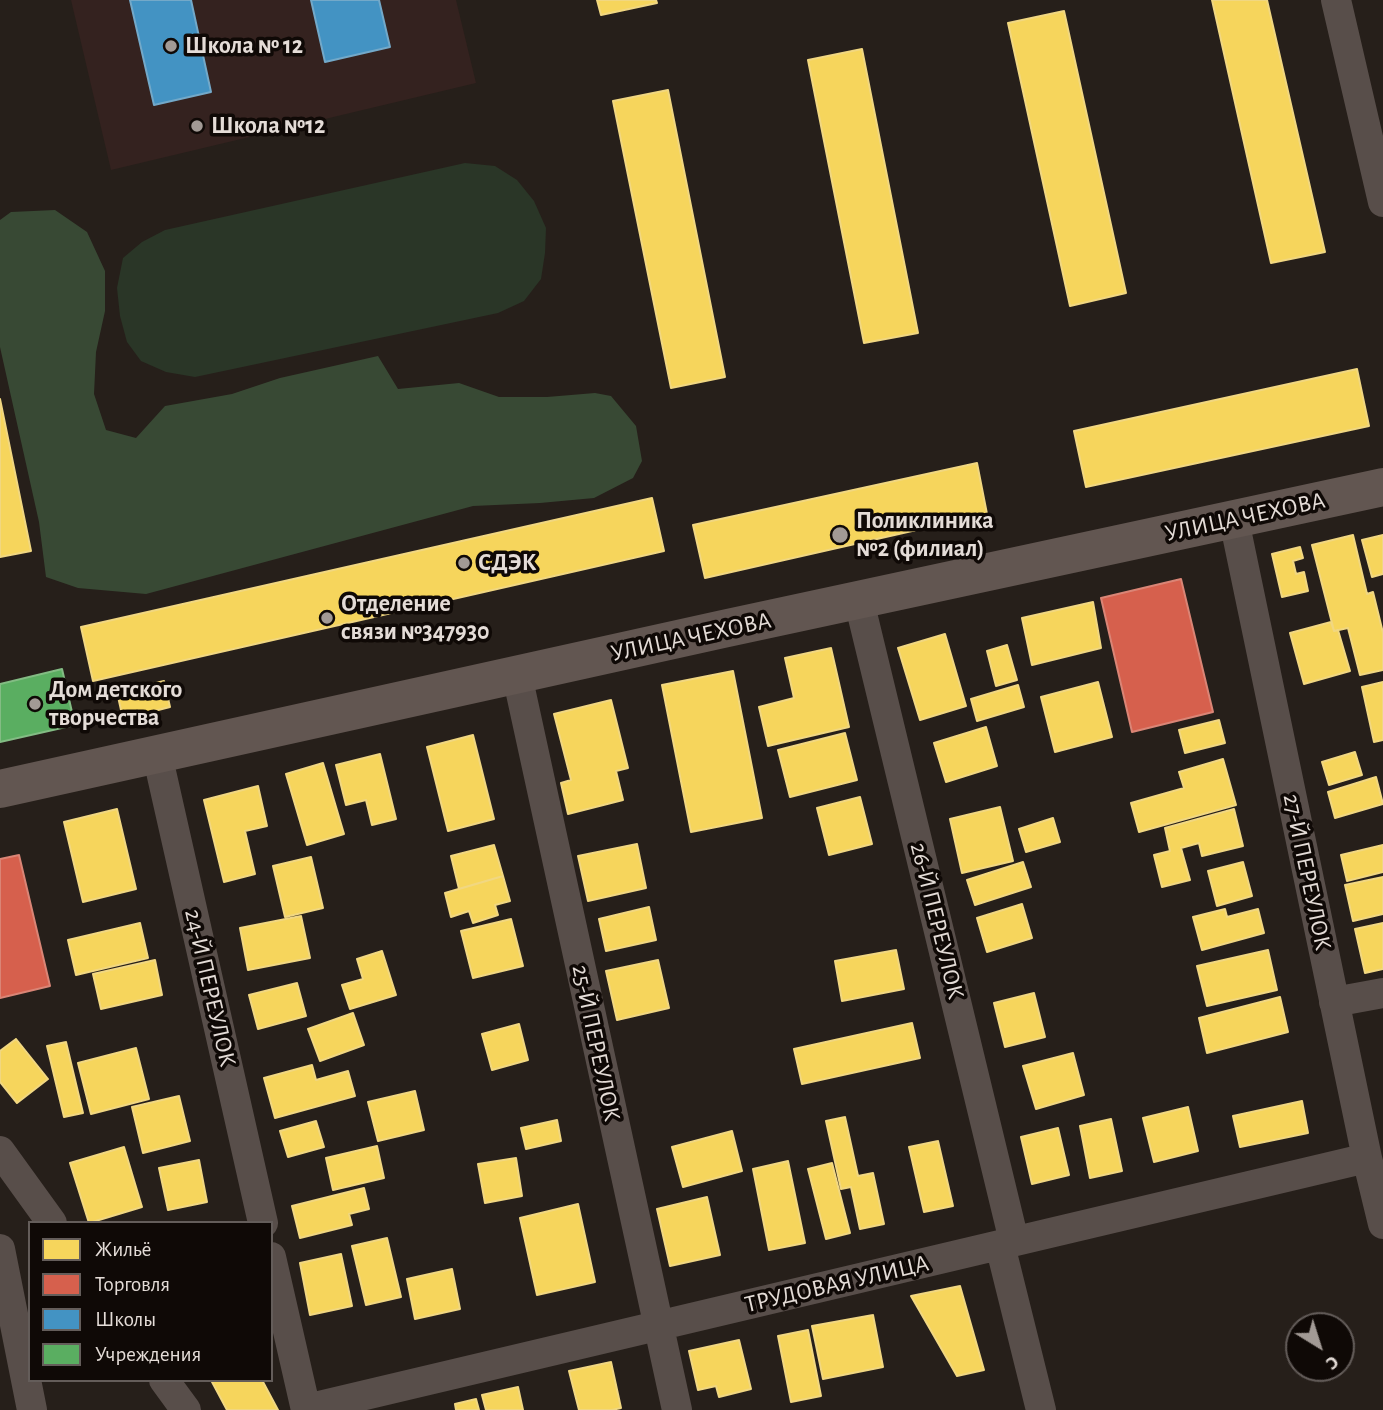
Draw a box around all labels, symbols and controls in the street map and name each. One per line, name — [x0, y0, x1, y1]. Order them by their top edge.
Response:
place label: Школа № 12 — [185, 32, 303, 60]
marker: Школа № 12 — [163, 38, 179, 54]
place label: Школа №12 — [211, 112, 325, 140]
marker: Школа №12 — [189, 118, 205, 134]
street label: УЛИЦА ЧЕХОВА — [1162, 486, 1328, 548]
place label: Поликлиника №2 (филиал) — [856, 507, 994, 563]
marker: Поликлиника №2 (филиал) — [830, 525, 850, 545]
place label: СДЭК — [478, 549, 536, 577]
marker: СДЭК — [456, 555, 472, 571]
place label: Отделение связи №347930 — [341, 590, 490, 646]
street label: УЛИЦА ЧЕХОВА — [608, 606, 774, 668]
marker: Отделение связи №347930 — [319, 610, 335, 626]
place label: Дом детского творчества — [49, 676, 182, 732]
marker: Дом детского творчества — [27, 696, 43, 712]
street label: 27-Й ПЕРЕУЛОК — [1276, 791, 1338, 953]
street label: 26-Й ПЕРЕУЛОК — [904, 840, 970, 1002]
street label: 24-Й ПЕРЕУЛОК — [178, 906, 242, 1070]
street label: 25-Й ПЕРЕУЛОК — [565, 962, 627, 1124]
legend — [28, 1221, 273, 1382]
text: Жильё — [95, 1239, 151, 1260]
street label: ТРУДОВАЯ УЛИЦА — [742, 1249, 932, 1319]
text: Торговля — [95, 1274, 170, 1295]
text: Школы — [95, 1309, 156, 1330]
north arrow — [1285, 1312, 1355, 1382]
text: Учреждения — [95, 1344, 201, 1365]
text: С — [1322, 1352, 1342, 1373]

